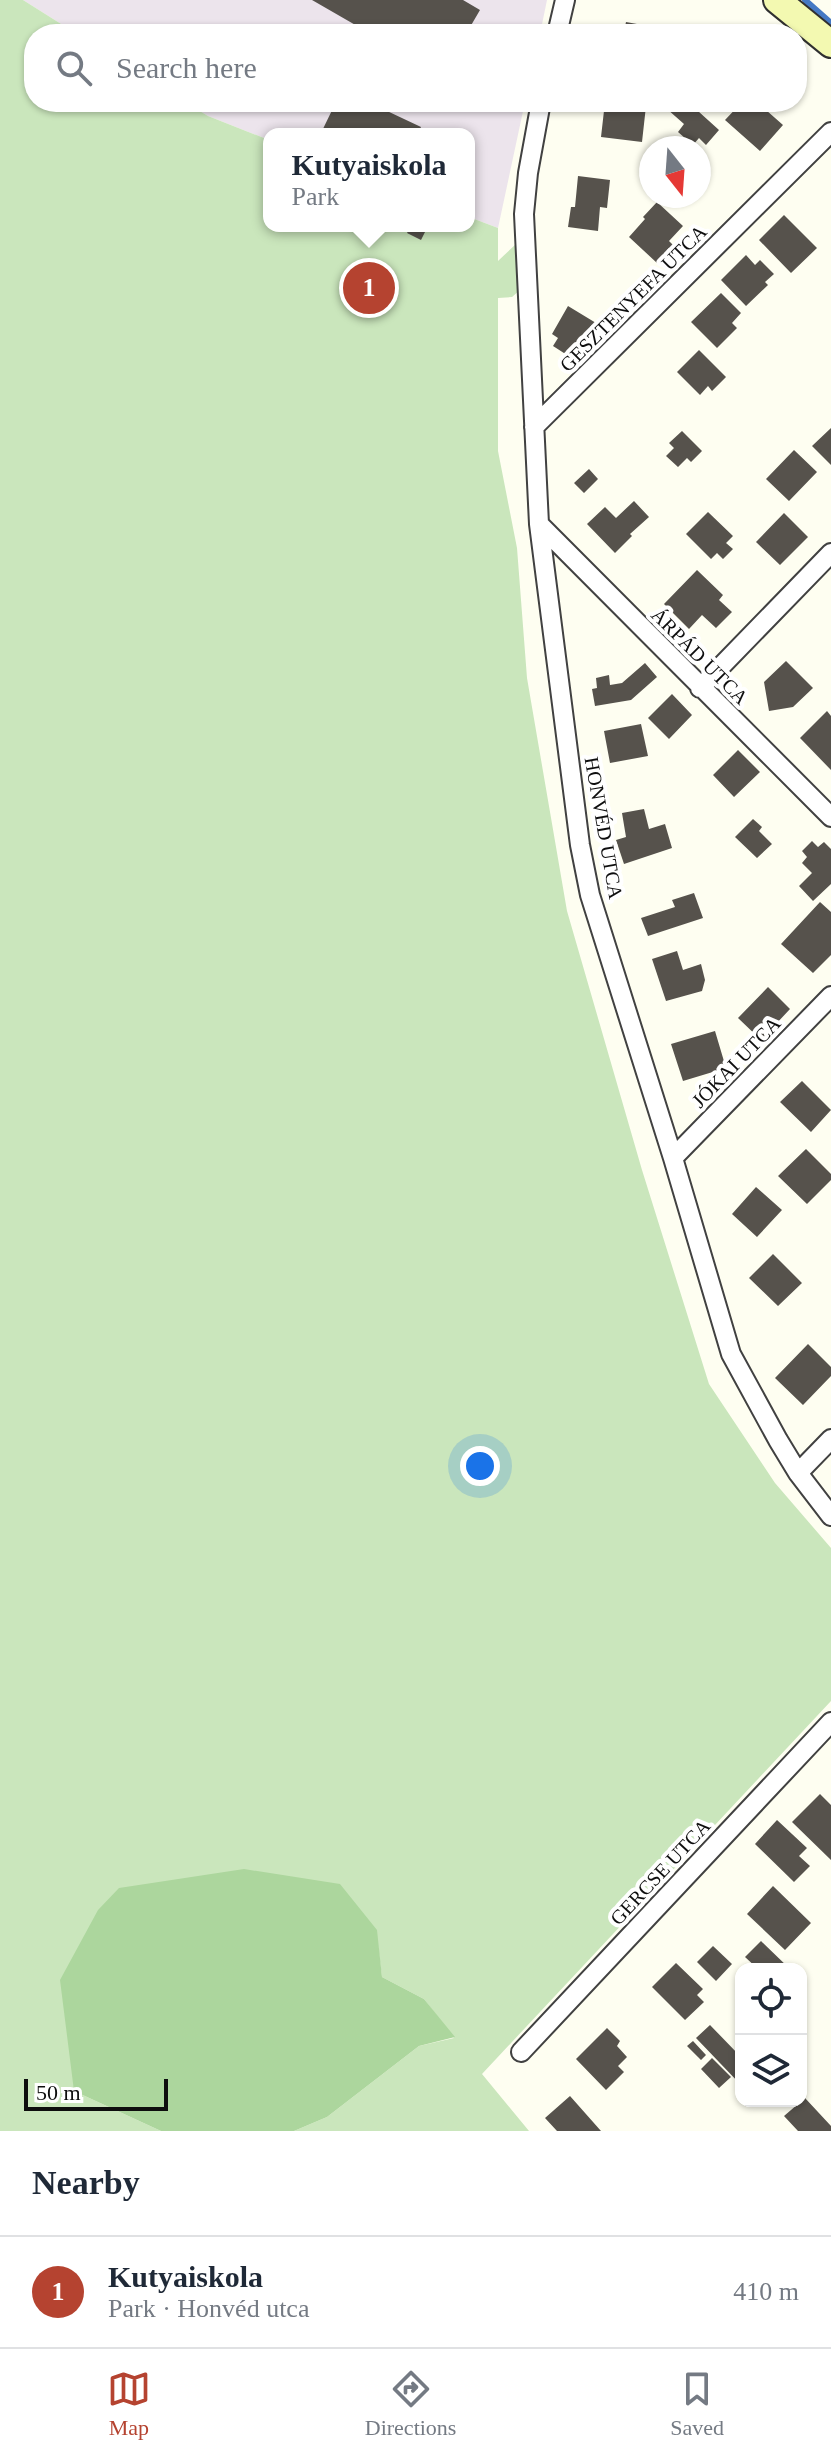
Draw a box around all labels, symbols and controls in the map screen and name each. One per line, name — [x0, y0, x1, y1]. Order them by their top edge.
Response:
search box — [24, 24, 807, 112]
icon: search — [52, 46, 96, 90]
text: Search here — [116, 51, 257, 84]
popup — [263, 128, 475, 232]
north arrow — [639, 136, 711, 208]
text: Kutyaiskola — [291, 148, 447, 181]
text: Park — [291, 182, 339, 211]
street label: GESZTENYEFA UTCA — [555, 220, 711, 376]
pin: 1 — [343, 258, 395, 318]
street label: ÁRPÁD UTCA — [647, 603, 753, 709]
street label: HONVÉD UTCA — [581, 755, 627, 901]
street label: JÓKAI UTCA — [687, 1011, 785, 1112]
your location — [460, 1446, 500, 1486]
street label: GERCSE UTCA — [606, 1814, 715, 1929]
map controls — [735, 1963, 807, 2107]
button: locate — [735, 1963, 807, 2035]
button: layers — [735, 2035, 807, 2107]
scale bar — [24, 2075, 168, 2111]
text: 50 m — [36, 2080, 81, 2105]
text: Nearby — [32, 2164, 140, 2201]
text: Kutyaiskola — [108, 2260, 263, 2293]
text: 1 — [52, 2277, 65, 2306]
text: 410 m — [733, 2277, 799, 2306]
text: Park · Honvéd utca — [108, 2294, 309, 2323]
tab: Map — [107, 2367, 151, 2441]
tab: Directions — [365, 2367, 456, 2441]
tab: Saved — [670, 2367, 724, 2441]

